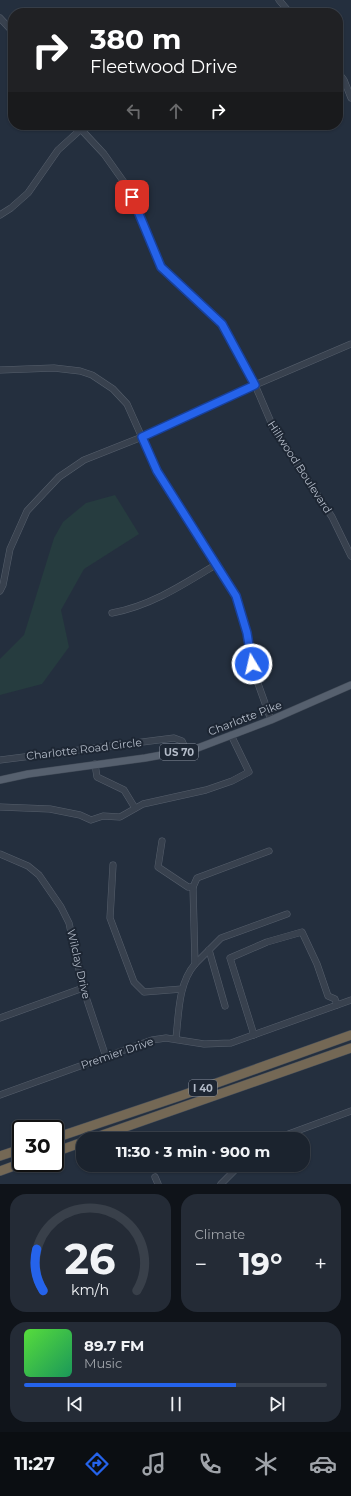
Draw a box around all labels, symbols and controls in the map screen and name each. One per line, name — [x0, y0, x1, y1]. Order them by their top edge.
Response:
text: 380 m — [90, 22, 181, 56]
icon: right — [24, 24, 76, 76]
text: Fleetwood Drive — [90, 56, 237, 78]
icon: left — [123, 100, 145, 122]
icon: ahead — [165, 100, 187, 122]
icon: right — [207, 100, 229, 122]
pin — [115, 180, 149, 214]
icon: arrive — [121, 186, 143, 208]
street label: Hillwood Boulevard — [265, 418, 335, 516]
position arrow — [231, 643, 273, 685]
street label: Charlotte Pike — [206, 697, 284, 738]
street label: Charlotte Road Circle — [25, 735, 143, 763]
road number: US 70 — [160, 744, 198, 760]
street label: Wilclay Drive — [64, 928, 94, 1000]
street label: Premier Drive — [79, 1034, 156, 1072]
road number: I 40 — [189, 1080, 217, 1096]
speed limit sign: 30 — [12, 1120, 64, 1172]
text: 11:30 · 3 min · 900 m — [116, 1142, 270, 1161]
text: Climate — [195, 1226, 245, 1242]
text: 26 — [65, 1234, 116, 1284]
text: 19° — [239, 1246, 282, 1283]
text: − — [195, 1251, 207, 1278]
text: + — [314, 1251, 327, 1278]
text: km/h — [71, 1281, 109, 1299]
text: 89.7 FM — [84, 1336, 144, 1355]
text: Music — [84, 1355, 122, 1371]
icon: previous — [64, 1393, 86, 1415]
icon: pause — [165, 1393, 187, 1415]
icon: next — [266, 1393, 288, 1415]
icon: directions — [83, 1450, 111, 1478]
icon: music — [140, 1450, 168, 1478]
icon: phone — [196, 1450, 224, 1478]
icon: climate — [252, 1450, 280, 1478]
icon: car — [309, 1450, 337, 1478]
text: 11:27 — [14, 1453, 55, 1475]

